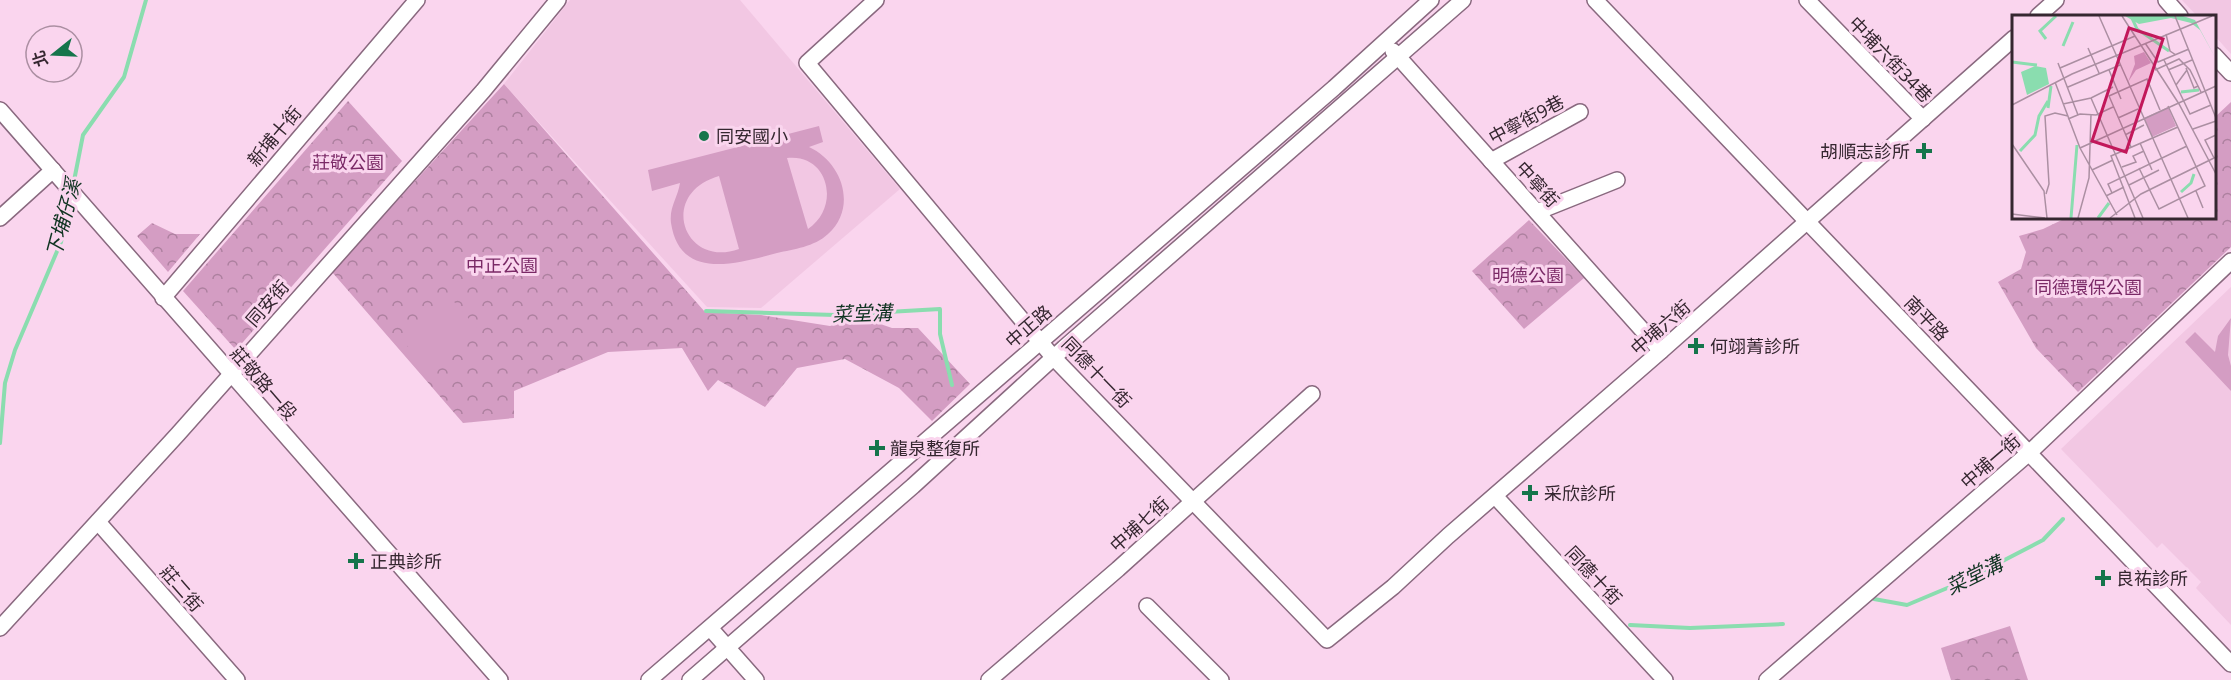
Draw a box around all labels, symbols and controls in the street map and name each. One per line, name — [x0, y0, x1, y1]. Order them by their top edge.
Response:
street label: 中埔六街34巷 — [1844, 11, 1938, 107]
inset map — [2012, 15, 2216, 219]
north arrow — [24, 24, 84, 84]
text: 北 — [27, 48, 53, 70]
street label: 中寧街9巷 — [1484, 89, 1568, 149]
street label: 新埔十街 — [242, 101, 306, 171]
place label: 同安國小 — [716, 124, 788, 148]
marker: 同安國小 — [697, 129, 711, 143]
place label: 胡順志診所 — [1820, 139, 1910, 163]
marker: 胡順志診所 — [1915, 142, 1933, 160]
park label: 莊敬公園 — [312, 150, 384, 174]
street label: 中寧街 — [1511, 156, 1565, 212]
water label: 下埔仔溪 — [40, 173, 87, 260]
park label: 中正公園 — [466, 253, 538, 277]
park label: 明德公園 — [1492, 263, 1564, 287]
street label: 同安街 — [240, 275, 294, 331]
park label: 同德環保公園 — [2034, 275, 2142, 299]
street label: 南平路 — [1900, 290, 1954, 346]
street label: 中埔六街 — [1625, 294, 1695, 360]
water label: 菜堂溝 — [832, 298, 895, 328]
street label: 中正路 — [1000, 299, 1056, 353]
street label: 同德十一街 — [1057, 331, 1137, 413]
place label: 何翊菁診所 — [1710, 334, 1800, 358]
marker: 何翊菁診所 — [1687, 337, 1705, 355]
street label: 莊敬路一段 — [225, 341, 303, 425]
street label: 中埔一街 — [1955, 428, 2025, 494]
place label: 龍泉整復所 — [890, 436, 980, 460]
marker: 龍泉整復所 — [868, 439, 886, 457]
place label: 采欣診所 — [1544, 481, 1616, 505]
marker: 采欣診所 — [1521, 484, 1539, 502]
street label: 中埔七街 — [1104, 491, 1174, 557]
street label: 同德十街 — [1561, 540, 1627, 610]
water label: 菜堂溝 — [1941, 548, 2010, 600]
place label: 正典診所 — [370, 549, 442, 573]
marker: 正典診所 — [347, 552, 365, 570]
street label: 莊二街 — [155, 560, 209, 616]
place label: 良祐診所 — [2116, 566, 2188, 590]
marker: 良祐診所 — [2094, 569, 2112, 587]

